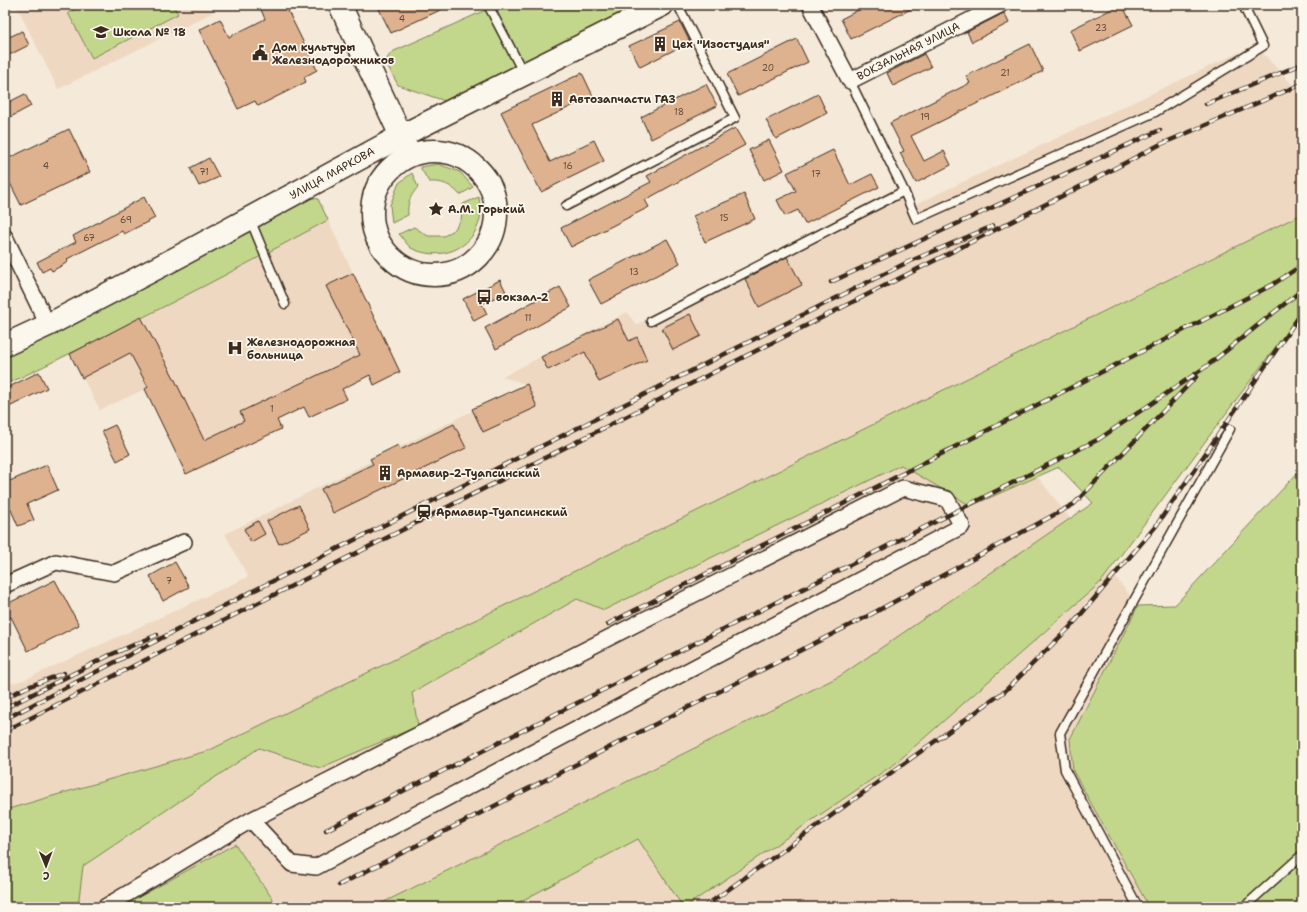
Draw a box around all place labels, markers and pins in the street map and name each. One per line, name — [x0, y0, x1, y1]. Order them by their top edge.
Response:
school or university icon: Школа № 18 — [92, 23, 110, 41]
place label: Школа № 18 — [113, 25, 186, 40]
building icon: Цех "Изостудия" — [651, 35, 669, 53]
place label: Цех "Изостудия" — [672, 37, 770, 52]
place label: Дом культуры Железнодорожников — [272, 40, 394, 68]
public building icon: Дом культуры Железнодорожников — [251, 44, 269, 62]
building icon: Автозапчасти ГАЗ — [548, 90, 566, 108]
place label: Автозапчасти ГАЗ — [569, 92, 676, 107]
place icon: А.М. Горький — [427, 200, 445, 218]
place label: А.М. Горький — [448, 202, 525, 217]
bus stop icon: вокзал-2 — [475, 288, 493, 306]
place label: вокзал-2 — [496, 290, 549, 305]
place label: Железнодорожная больница — [247, 335, 356, 363]
hospital icon: Железнодорожная больница — [226, 339, 244, 357]
building icon: Армавир-2-Туапсинский — [376, 464, 394, 482]
place label: Армавир-2-Туапсинский — [397, 466, 540, 481]
station icon: Армавир-Туапсинский — [415, 503, 433, 521]
place label: Армавир-Туапсинский — [436, 505, 568, 520]

